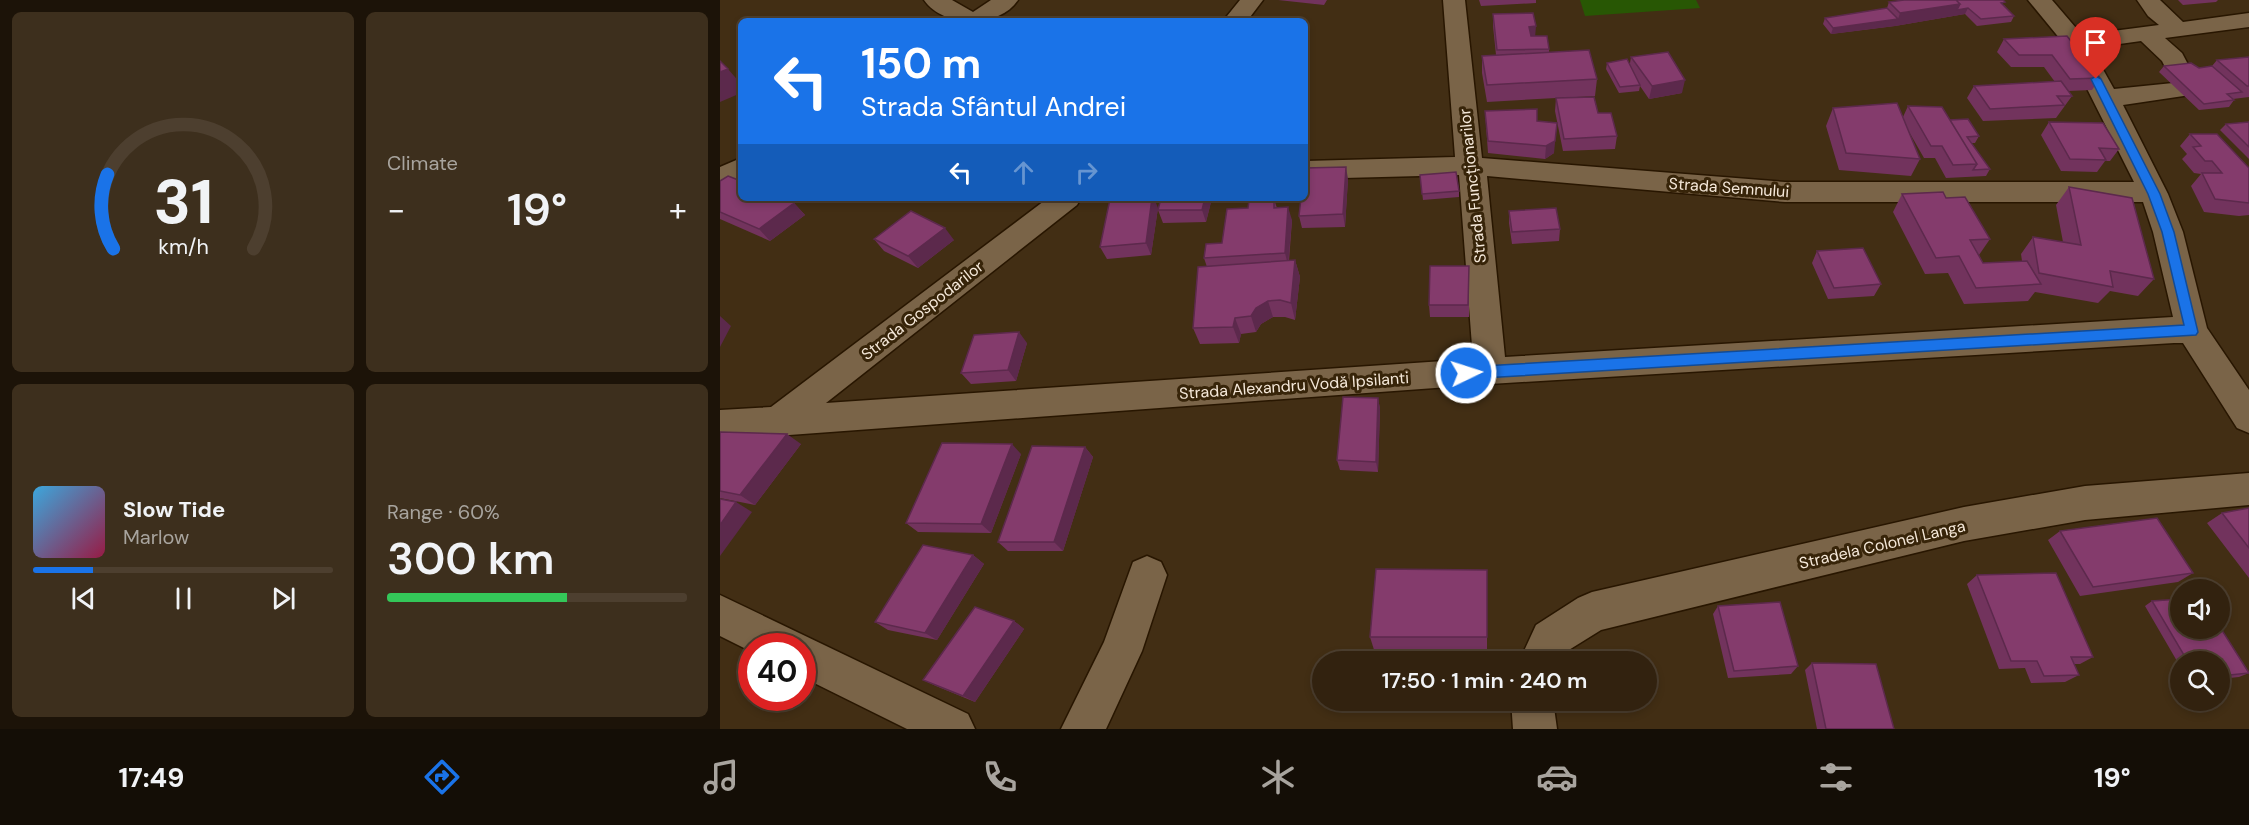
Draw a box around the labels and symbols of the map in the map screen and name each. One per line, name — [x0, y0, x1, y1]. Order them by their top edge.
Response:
pin — [2070, 17, 2121, 79]
street label: Strada Funcționarilor — [1454, 108, 1491, 264]
street label: Strada Semnului — [1668, 173, 1790, 202]
street label: Strada Gospodarilor — [857, 256, 988, 365]
position arrow — [1434, 341, 1498, 405]
street label: Strada Alexandru Vodă Ipsilanti — [1178, 367, 1410, 404]
street label: Stradela Colonel Langa — [1797, 515, 1967, 574]
speed limit sign: 40 — [738, 633, 816, 711]

